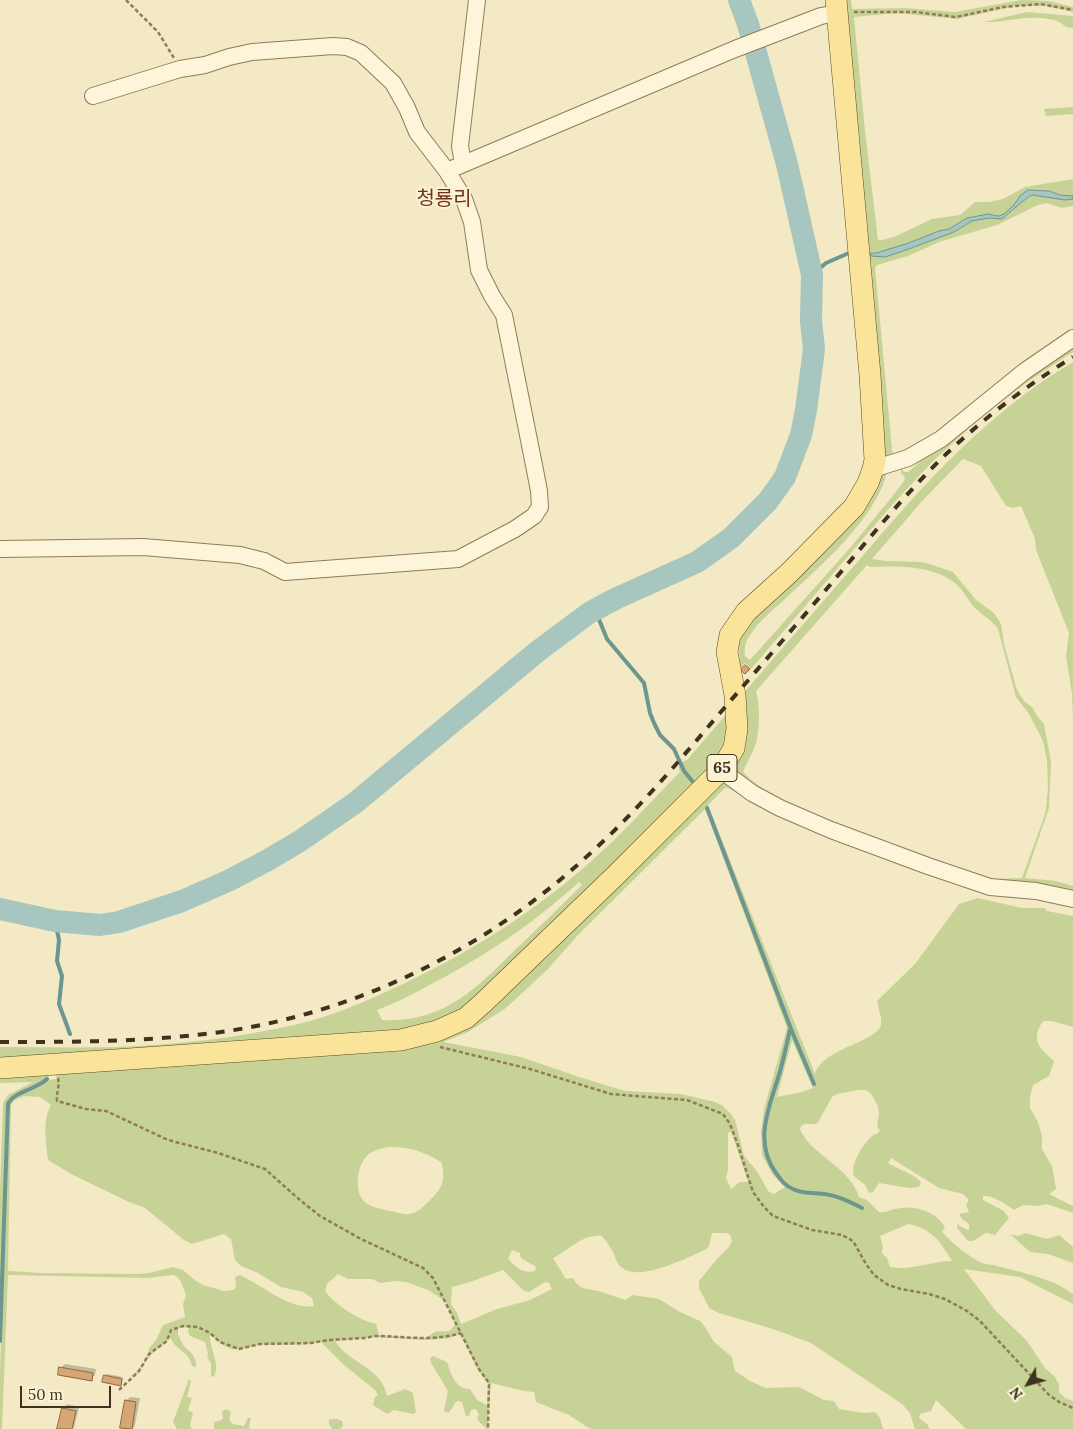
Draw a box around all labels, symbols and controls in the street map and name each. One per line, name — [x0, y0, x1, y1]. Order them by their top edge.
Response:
district label: 청룡리 — [416, 187, 472, 211]
road number: 65 — [707, 754, 737, 781]
north arrow — [1003, 1359, 1053, 1409]
scale bar — [22, 1376, 114, 1408]
text: N — [1006, 1383, 1027, 1403]
text: 50 m — [28, 1385, 63, 1404]

